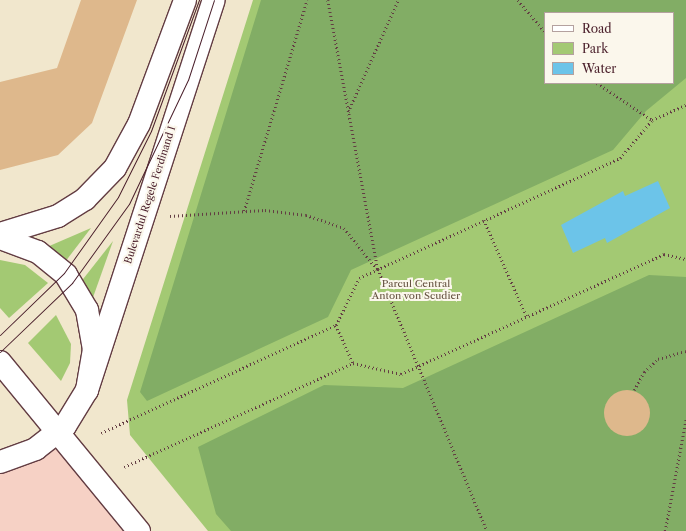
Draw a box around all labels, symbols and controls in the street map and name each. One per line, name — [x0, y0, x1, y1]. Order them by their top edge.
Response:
legend — [544, 12, 674, 84]
text: Road — [582, 21, 612, 36]
text: Park — [582, 41, 608, 56]
text: Water — [582, 61, 616, 76]
street label: Bulevardul Regele Ferdinand I — [122, 125, 178, 265]
park label: Parcul Central Anton von Scudier — [372, 277, 460, 300]

